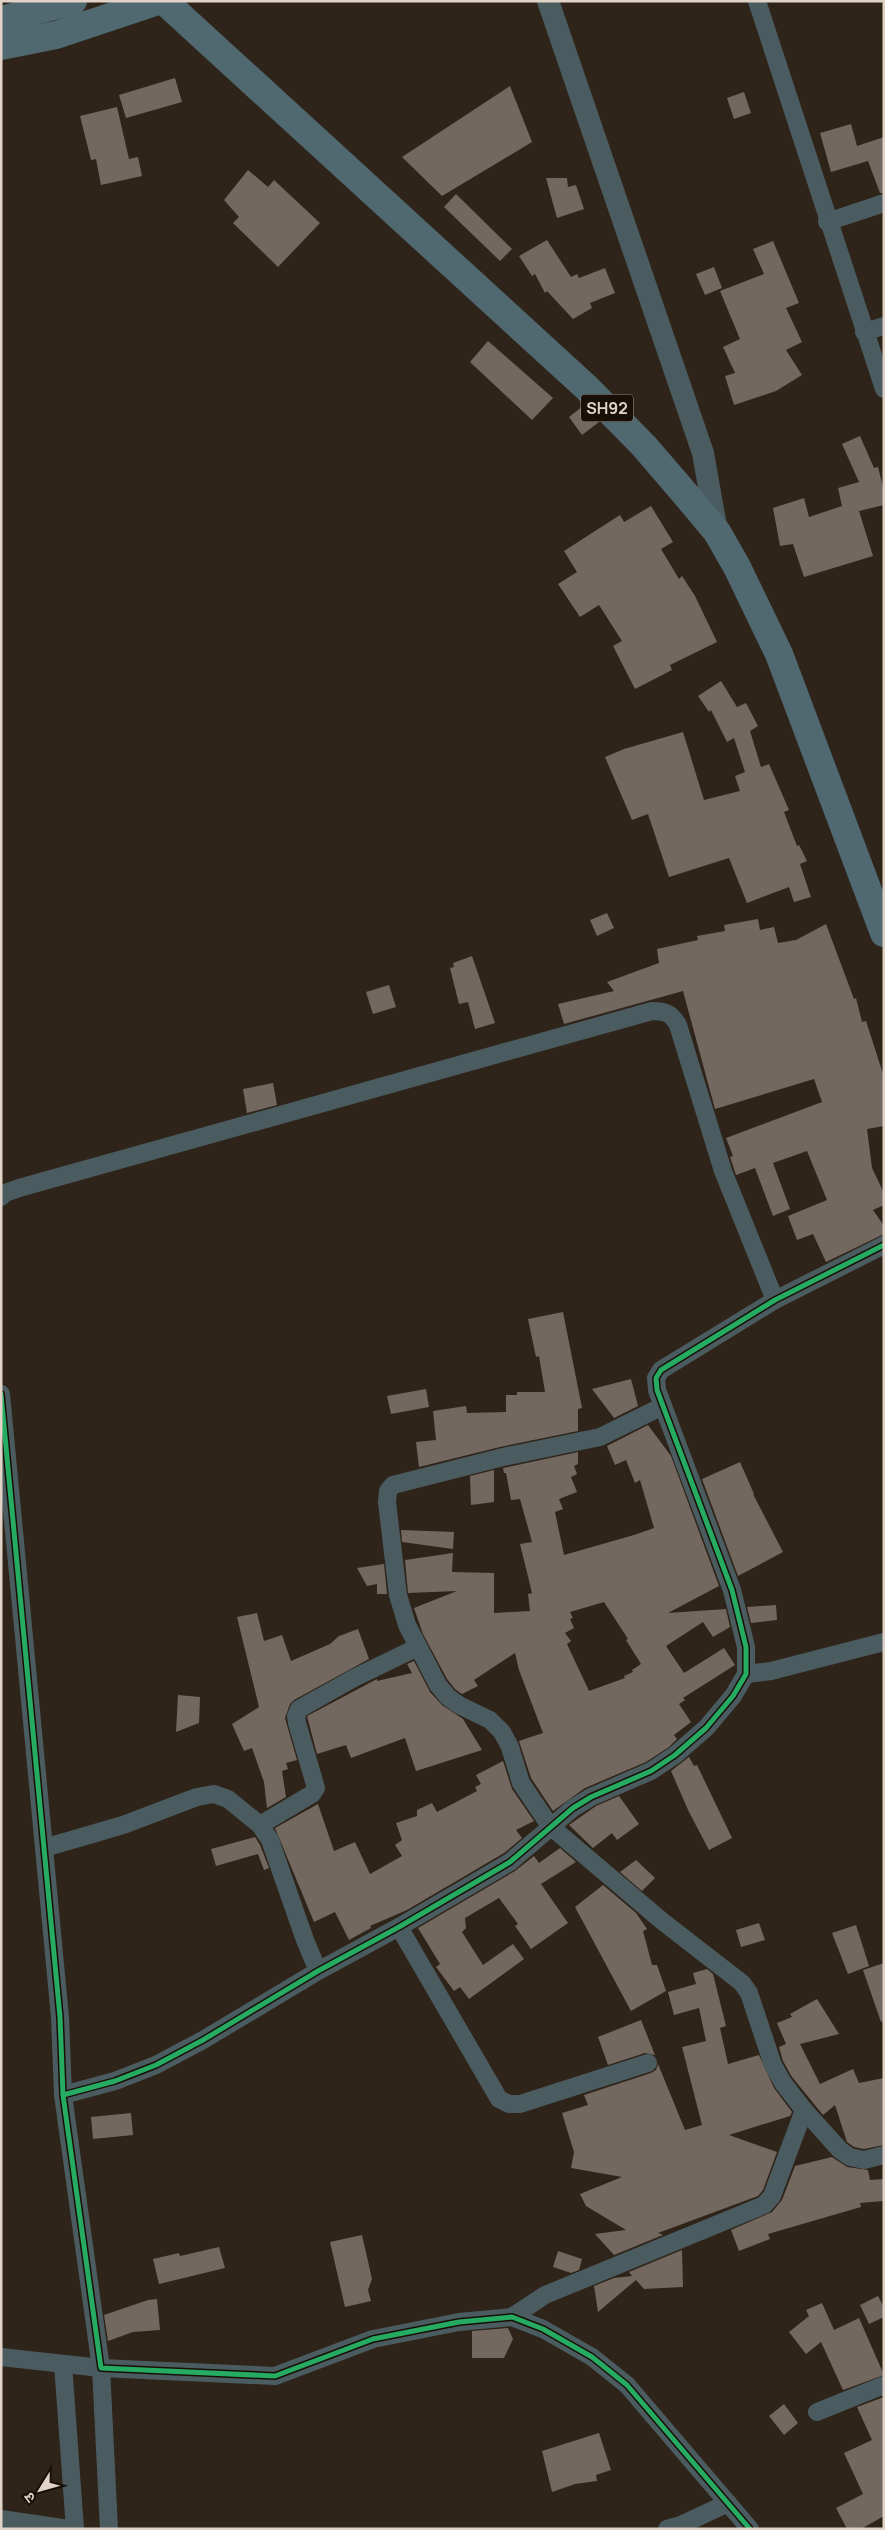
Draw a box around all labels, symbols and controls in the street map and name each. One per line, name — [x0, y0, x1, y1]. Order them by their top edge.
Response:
road number: SH92 — [581, 394, 633, 422]
north arrow — [15, 2465, 65, 2515]
text: उ — [19, 2488, 39, 2507]

